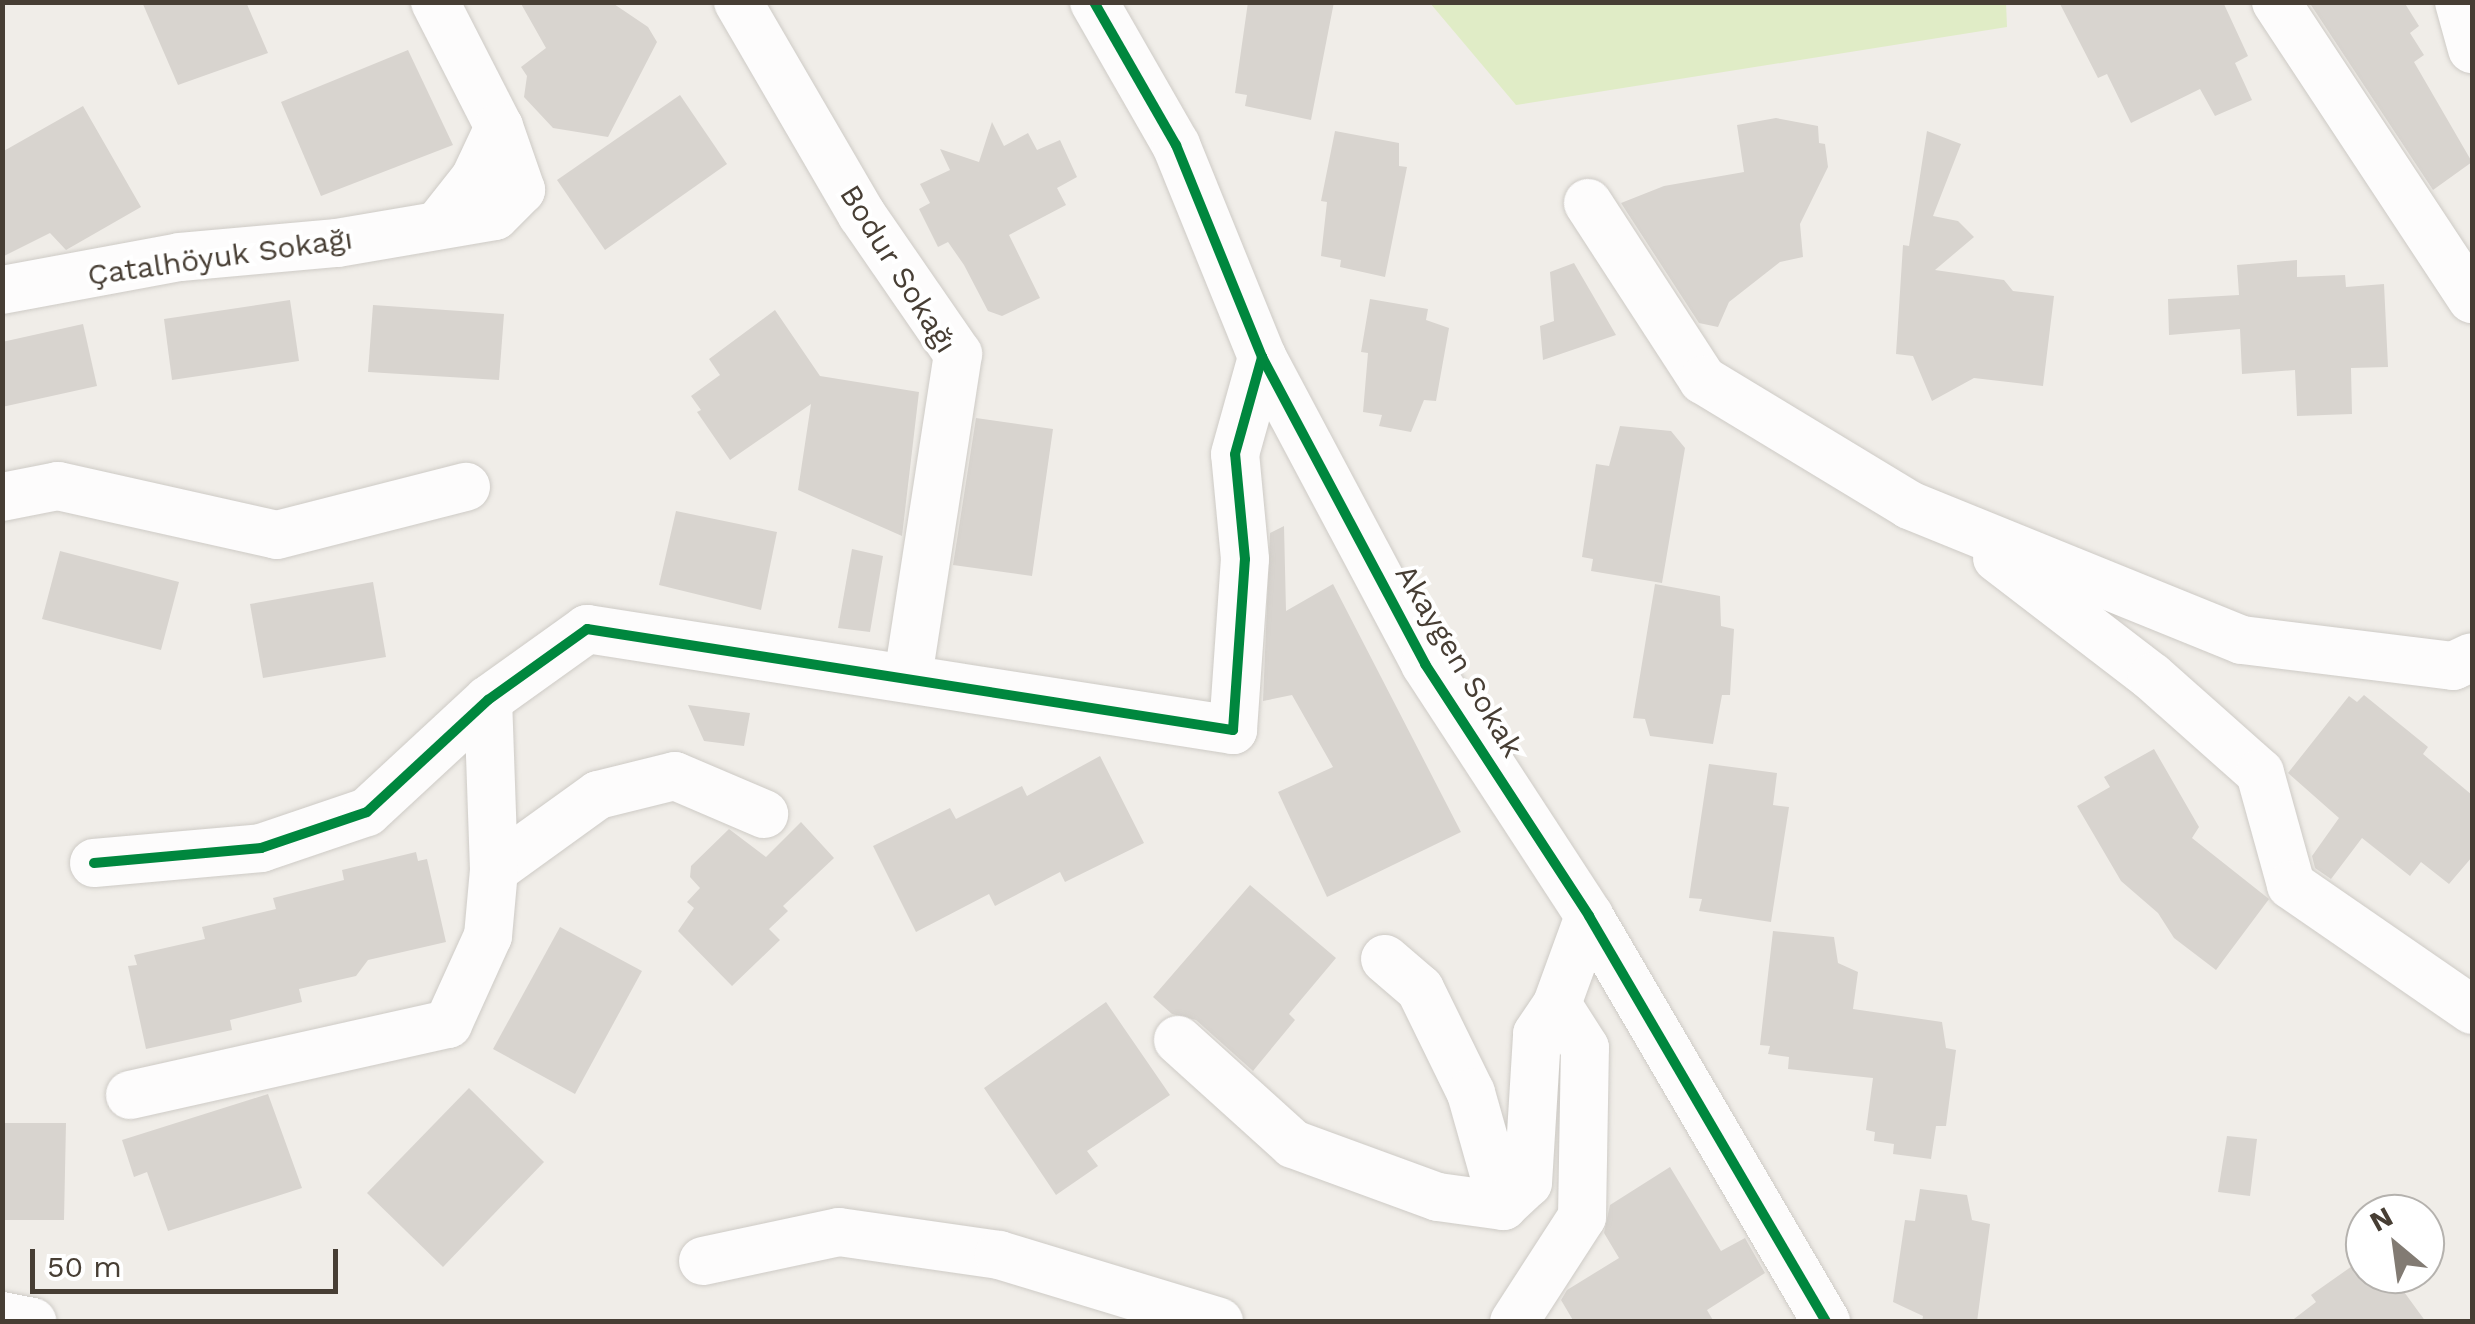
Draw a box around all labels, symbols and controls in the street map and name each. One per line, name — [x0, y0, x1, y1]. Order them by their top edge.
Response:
street label: Bodur Sokağı — [832, 178, 964, 360]
street label: Çatalhöyuk Sokağı — [85, 221, 355, 293]
street label: Akaygen Sokak — [1387, 558, 1531, 764]
north arrow — [2345, 1194, 2445, 1294]
text: N — [2364, 1200, 2398, 1239]
scale bar — [35, 1229, 342, 1291]
text: 50 m — [47, 1249, 122, 1284]

